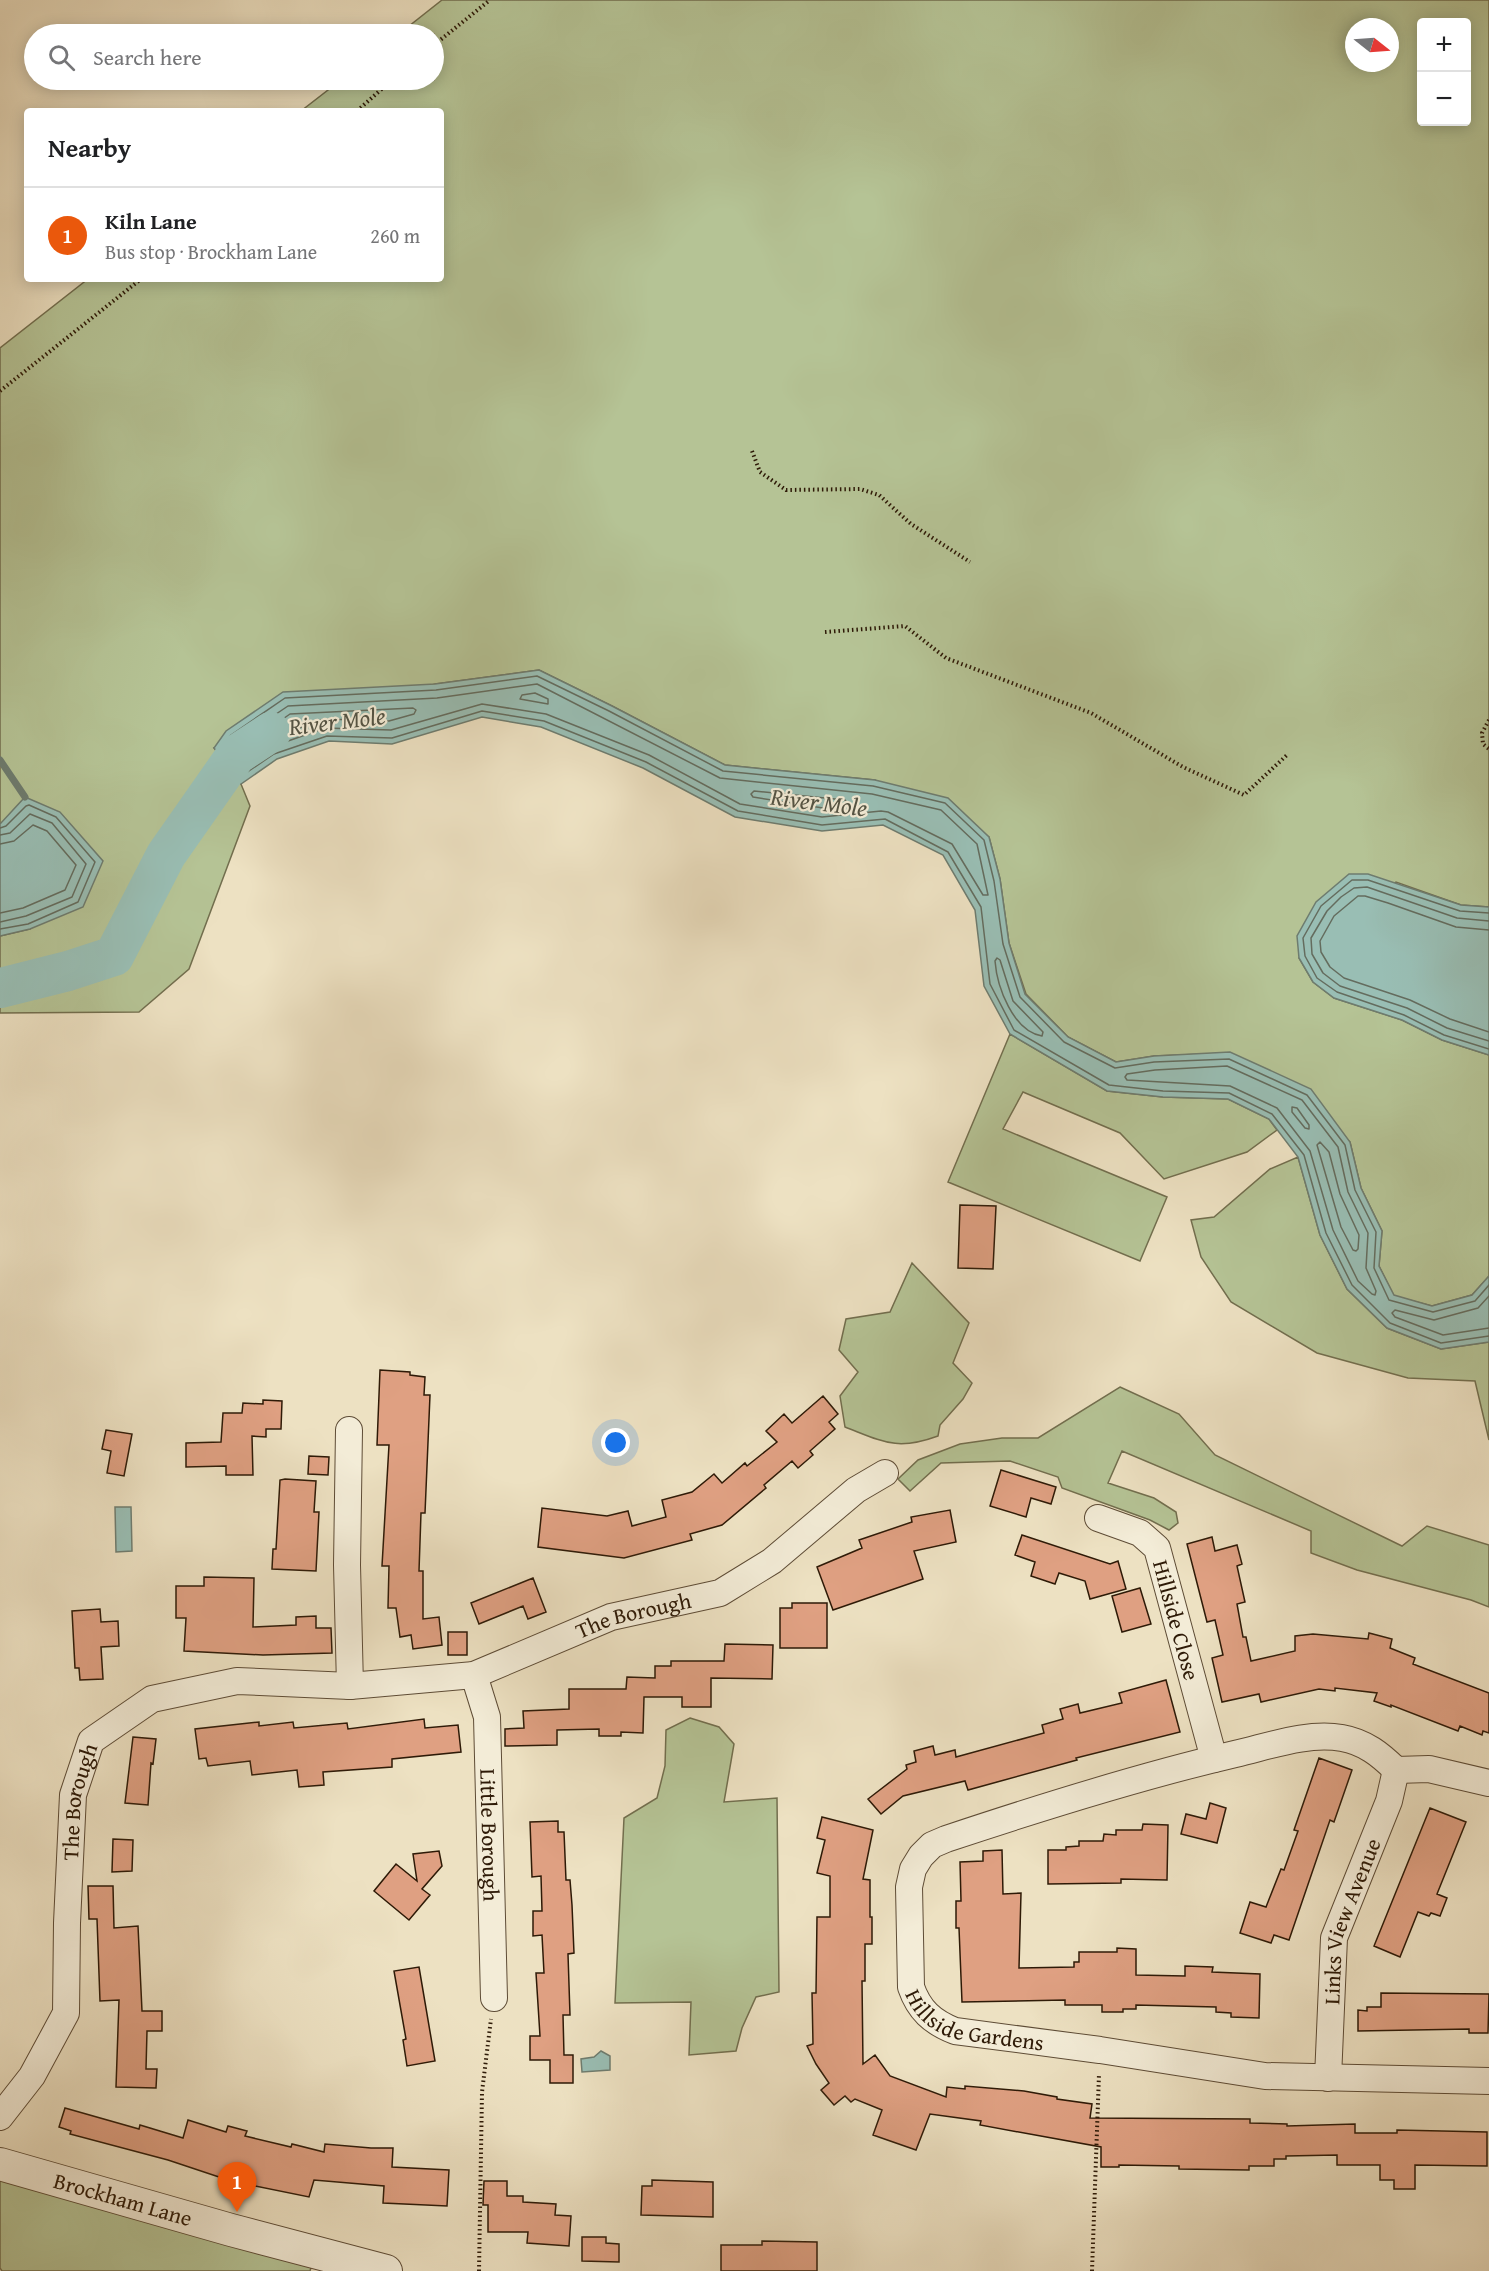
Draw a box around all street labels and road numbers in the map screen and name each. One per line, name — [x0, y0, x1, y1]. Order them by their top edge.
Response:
street label: Hillside Close — [1145, 1556, 1208, 1684]
street label: The Borough — [570, 1584, 695, 1646]
street label: The Borough — [54, 1738, 105, 1861]
street label: Little Borough — [472, 1768, 508, 1902]
street label: Links View Avenue — [1315, 1833, 1388, 2005]
street label: Hillside Gardens — [898, 1983, 1046, 2058]
street label: Brockham Lane — [50, 2164, 196, 2234]

